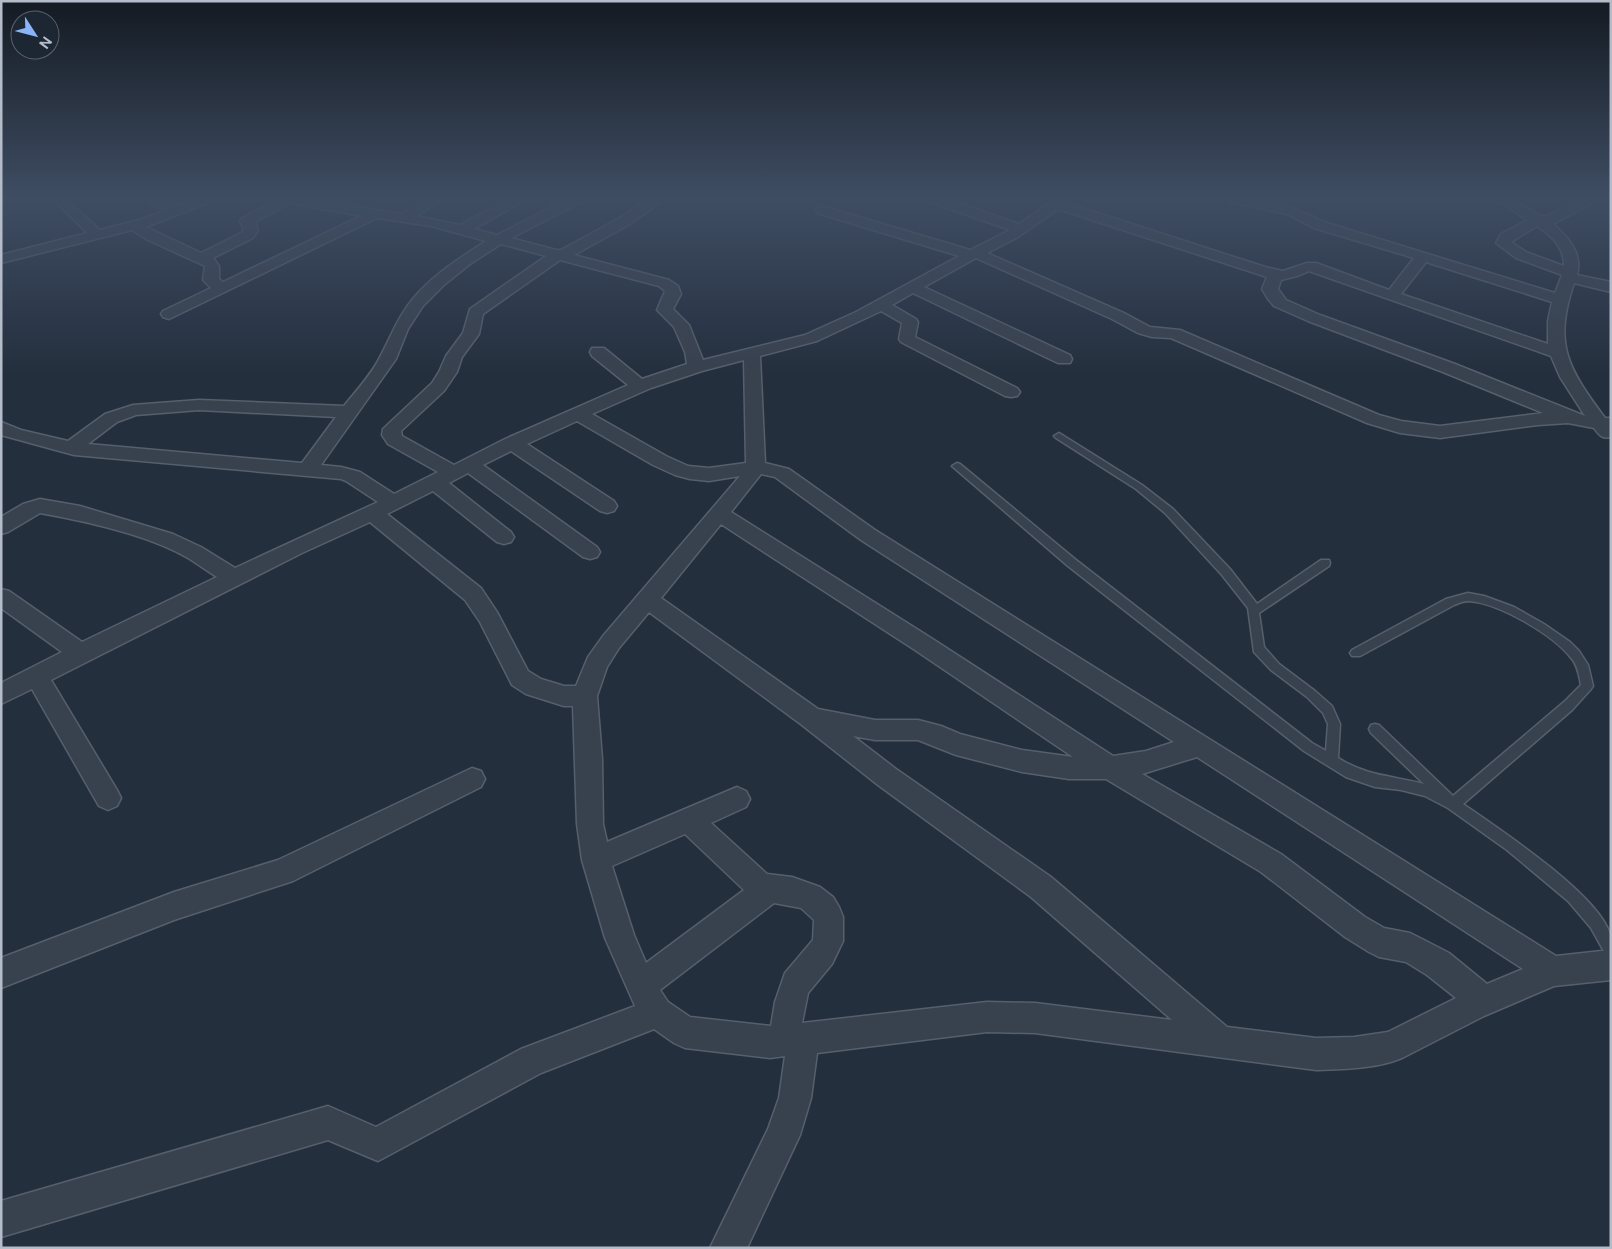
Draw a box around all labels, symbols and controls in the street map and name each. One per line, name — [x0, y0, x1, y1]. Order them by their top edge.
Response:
north arrow — [10, 10, 60, 60]
text: N — [36, 34, 55, 52]

